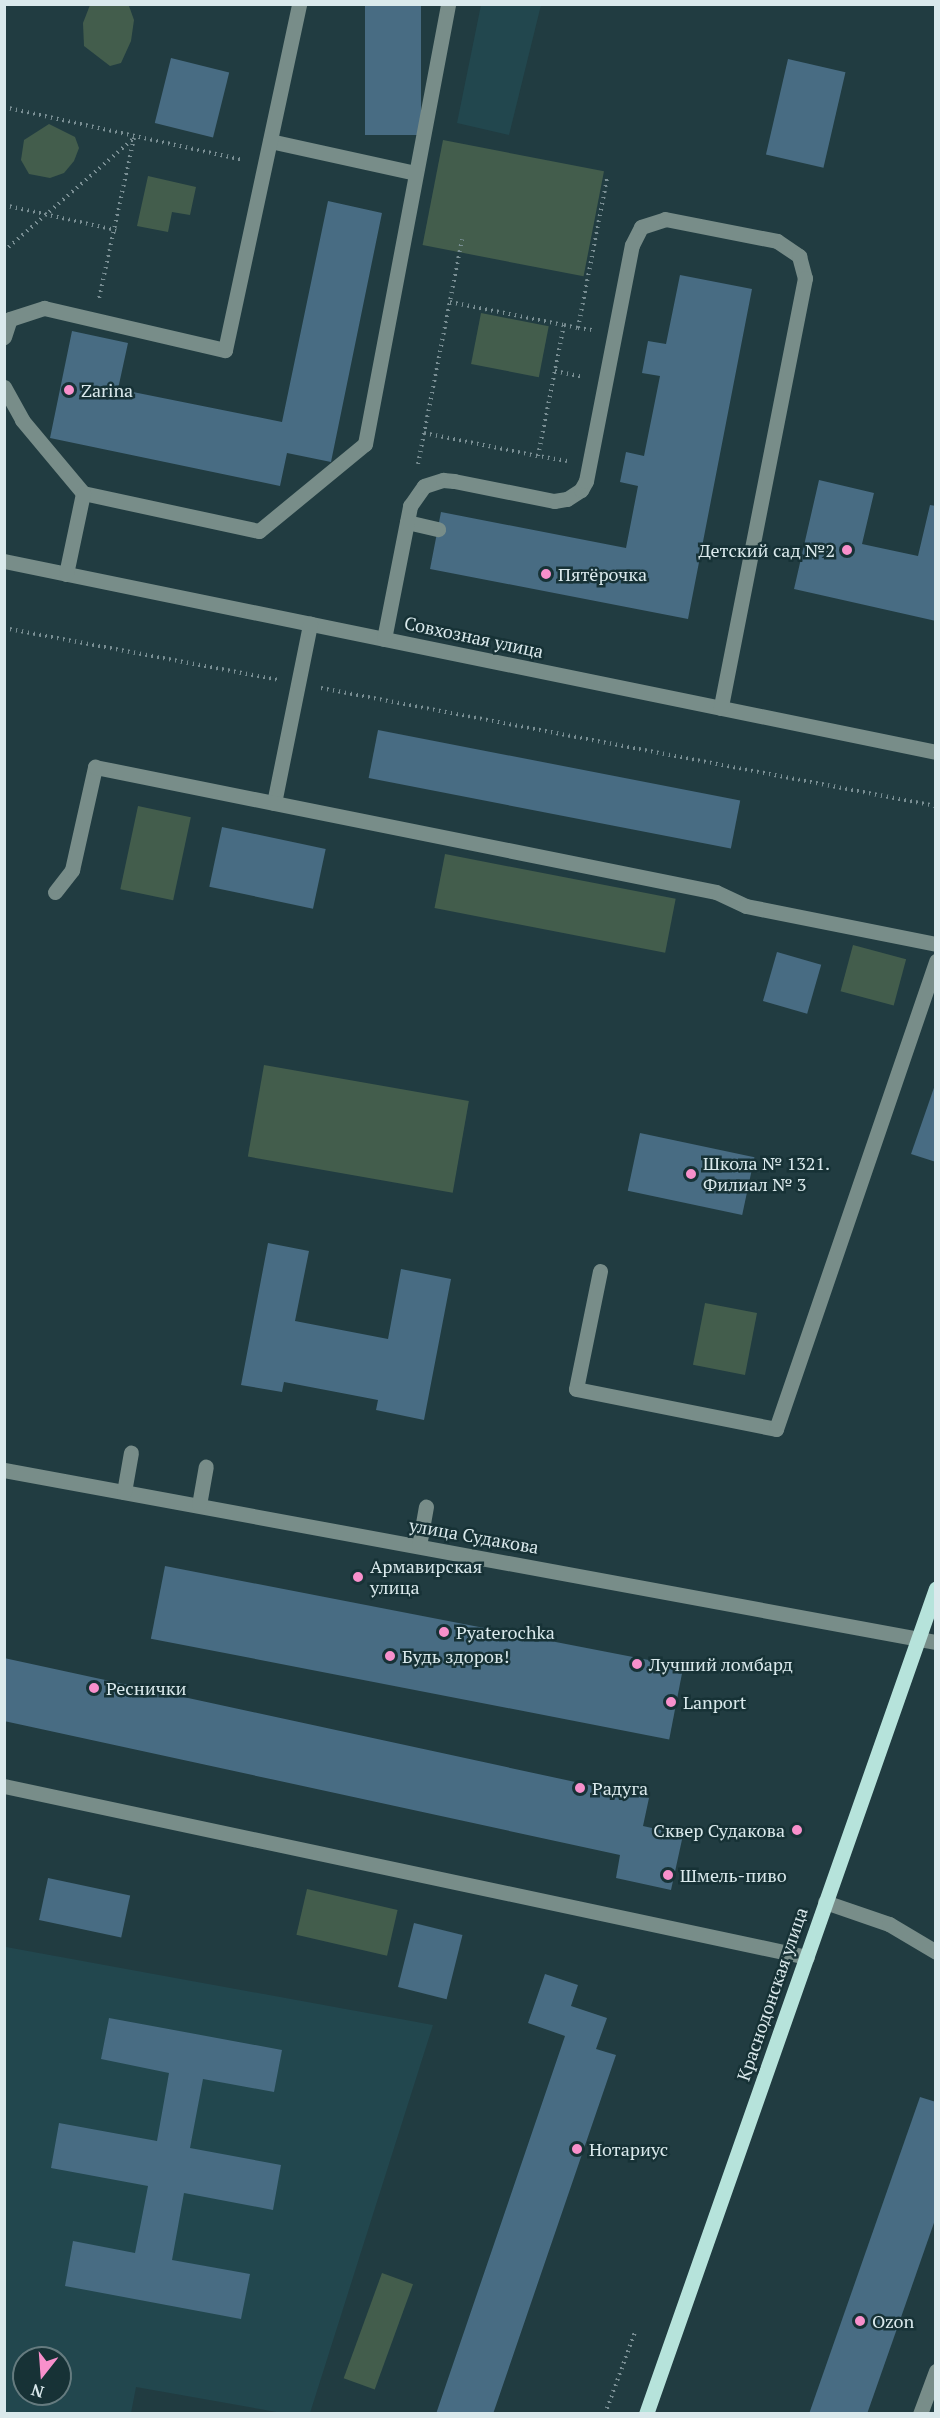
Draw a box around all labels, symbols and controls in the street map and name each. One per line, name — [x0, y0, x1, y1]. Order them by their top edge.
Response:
place label: Zarina — [81, 379, 133, 401]
marker: Zarina — [62, 383, 76, 397]
place label: Детский сад №2 — [698, 539, 835, 561]
marker: Детский сад №2 — [840, 543, 854, 557]
place label: Пятёрочка — [558, 563, 647, 585]
marker: Пятёрочка — [539, 567, 553, 581]
street label: Совхозная улица — [402, 612, 546, 662]
place label: Школа № 1321. Филиал № 3 — [703, 1153, 830, 1196]
marker: Школа № 1321. Филиал № 3 — [684, 1167, 698, 1181]
street label: улица Судакова — [408, 1514, 540, 1558]
place label: Армавирская улица — [370, 1556, 482, 1598]
marker: Армавирская улица — [351, 1570, 365, 1584]
place label: Pyaterochka — [456, 1621, 555, 1643]
marker: Pyaterochka — [437, 1625, 451, 1639]
place label: Будь здоров! — [402, 1645, 510, 1667]
marker: Будь здоров! — [383, 1649, 397, 1663]
place label: Лучший ломбард — [649, 1653, 793, 1675]
marker: Лучший ломбард — [630, 1657, 644, 1671]
place label: Реснички — [106, 1677, 186, 1699]
marker: Реснички — [87, 1681, 101, 1695]
place label: Lanport — [683, 1691, 746, 1713]
marker: Lanport — [664, 1695, 678, 1709]
place label: Радуга — [592, 1777, 648, 1799]
marker: Радуга — [573, 1781, 587, 1795]
place label: Сквер Судакова — [653, 1819, 785, 1841]
marker: Сквер Судакова — [790, 1823, 804, 1837]
place label: Шмель-пиво — [680, 1864, 787, 1886]
marker: Шмель-пиво — [661, 1868, 675, 1882]
street label: Краснодонская улица — [732, 1905, 812, 2083]
place label: Нотариус — [589, 2138, 668, 2160]
marker: Нотариус — [570, 2142, 584, 2156]
place label: Ozon — [872, 2310, 914, 2332]
marker: Ozon — [853, 2314, 867, 2328]
north arrow — [12, 2346, 72, 2406]
text: N — [28, 2379, 46, 2404]

